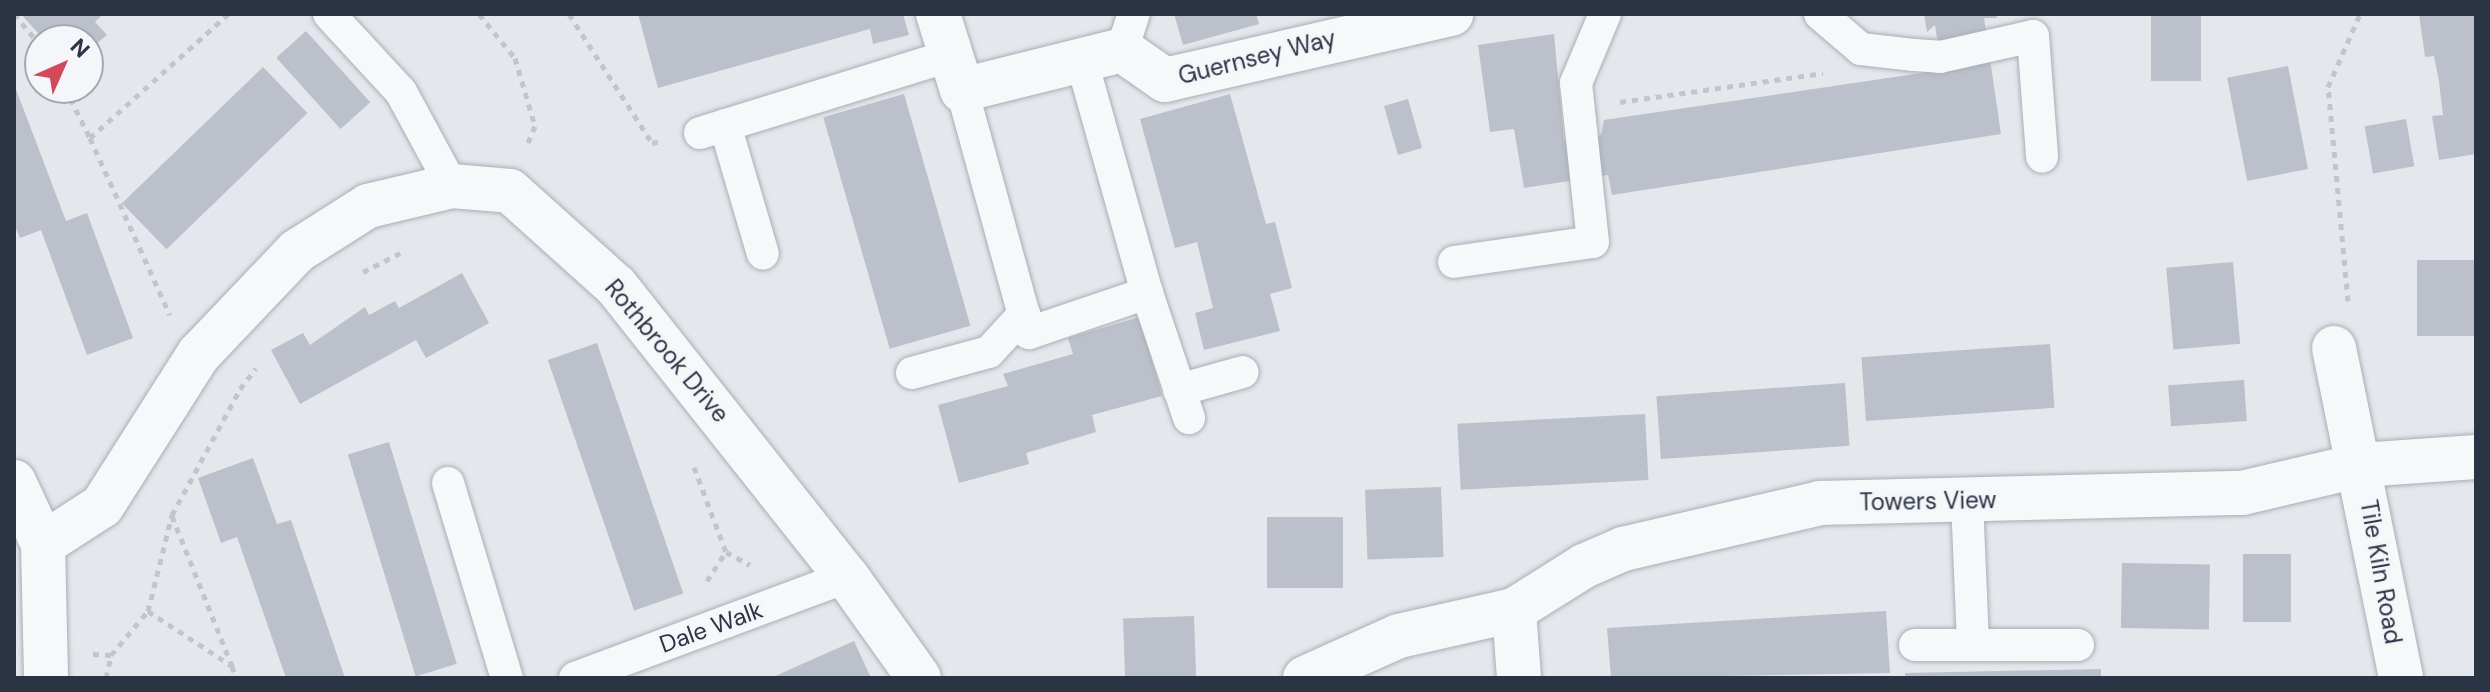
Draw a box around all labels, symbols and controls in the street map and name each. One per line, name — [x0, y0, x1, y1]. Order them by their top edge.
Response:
north arrow — [24, 24, 104, 104]
street label: Guernsey Way — [1175, 24, 1339, 90]
text: N — [64, 32, 96, 64]
street label: Rothbrook Drive — [599, 274, 735, 428]
street label: Towers View — [1859, 485, 1997, 517]
street label: Tile Kiln Road — [2354, 498, 2408, 646]
street label: Dale Walk — [656, 595, 766, 659]

